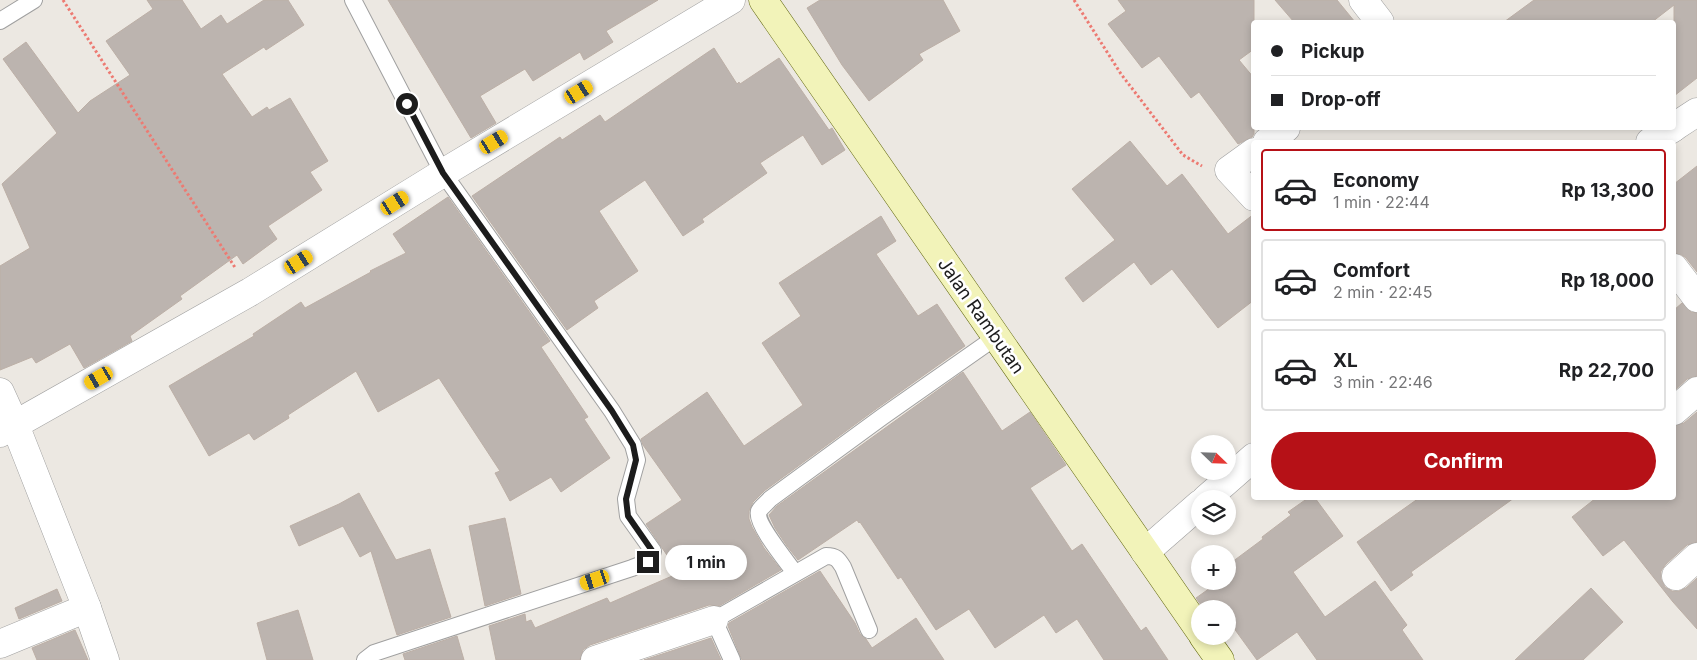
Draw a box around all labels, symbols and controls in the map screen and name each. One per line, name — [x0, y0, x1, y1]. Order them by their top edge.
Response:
text: Pickup — [1301, 40, 1364, 63]
car — [562, 78, 595, 106]
text: Drop-off — [1301, 88, 1381, 111]
route start — [396, 93, 418, 115]
car — [477, 128, 510, 156]
icon: car — [1273, 168, 1318, 213]
text: Economy — [1333, 169, 1419, 192]
text: Rp 13,300 — [1561, 179, 1654, 202]
car — [378, 189, 411, 217]
text: 1 min · 22:44 — [1333, 192, 1430, 212]
car — [282, 248, 315, 276]
street label: Jalan Rambutan — [934, 254, 1029, 378]
icon: car — [1273, 258, 1318, 303]
text: Comfort — [1333, 259, 1410, 282]
text: Rp 18,000 — [1561, 269, 1654, 292]
text: 2 min · 22:45 — [1333, 282, 1432, 302]
icon: car — [1273, 348, 1318, 393]
text: XL — [1333, 349, 1358, 372]
text: Rp 22,700 — [1559, 359, 1654, 382]
car — [82, 364, 115, 392]
text: 3 min · 22:46 — [1333, 372, 1433, 392]
button: Confirm — [1271, 432, 1656, 490]
north arrow — [1191, 435, 1236, 480]
map controls — [1191, 435, 1236, 645]
button: layers — [1191, 490, 1236, 535]
callout: 1 min — [666, 544, 748, 580]
button: + — [1191, 545, 1236, 590]
route end — [637, 551, 659, 573]
text: 1 min — [686, 552, 726, 572]
car — [578, 568, 611, 592]
button: − — [1191, 600, 1236, 645]

